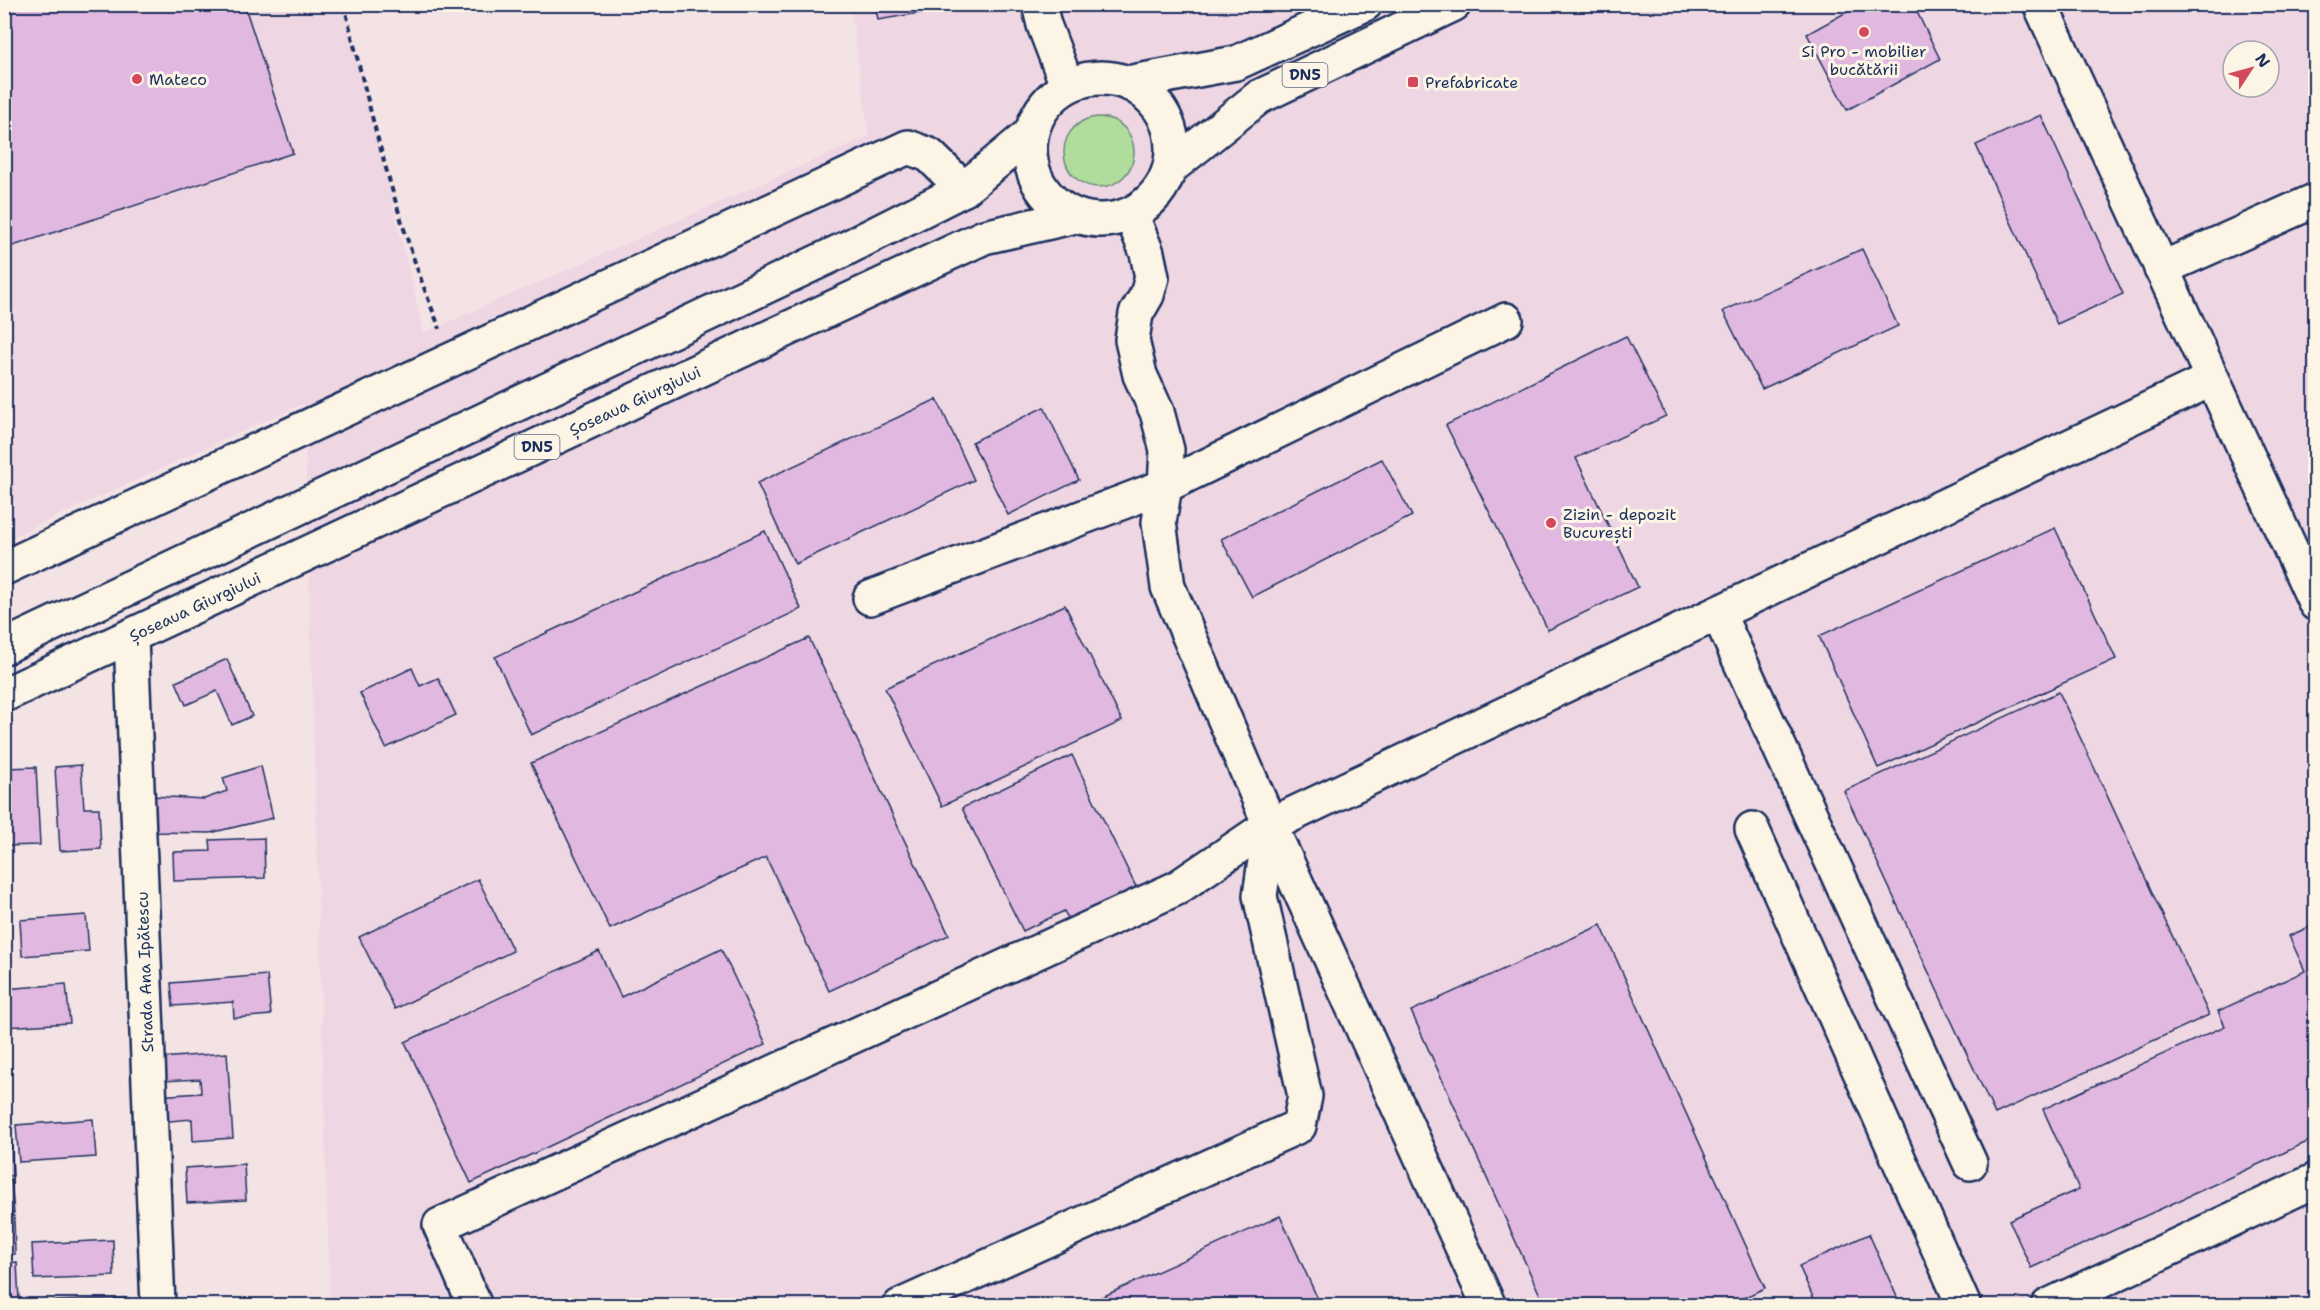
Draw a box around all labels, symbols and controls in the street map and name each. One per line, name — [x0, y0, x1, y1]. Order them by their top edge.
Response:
marker: Si Pro - mobilier bucătării — [1857, 25, 1871, 39]
north arrow — [2221, 39, 2281, 99]
place label: Si Pro - mobilier bucătării — [1801, 41, 1927, 80]
text: N — [2251, 49, 2275, 72]
road number: DN5 — [1282, 63, 1328, 87]
place label: Mateco — [149, 69, 207, 90]
marker: Mateco — [130, 72, 144, 86]
place label: Prefabricate — [1425, 72, 1518, 93]
marker: Prefabricate — [1406, 75, 1420, 89]
street label: Șoseaua Giurgiului — [566, 361, 705, 442]
road number: DN5 — [514, 435, 560, 459]
place label: Zizin - depozit București — [1563, 504, 1676, 544]
marker: Zizin - depozit București — [1544, 516, 1558, 530]
street label: Șoseaua Giurgiului — [126, 567, 265, 648]
street label: Strada Ana Ipătescu — [132, 891, 158, 1053]

